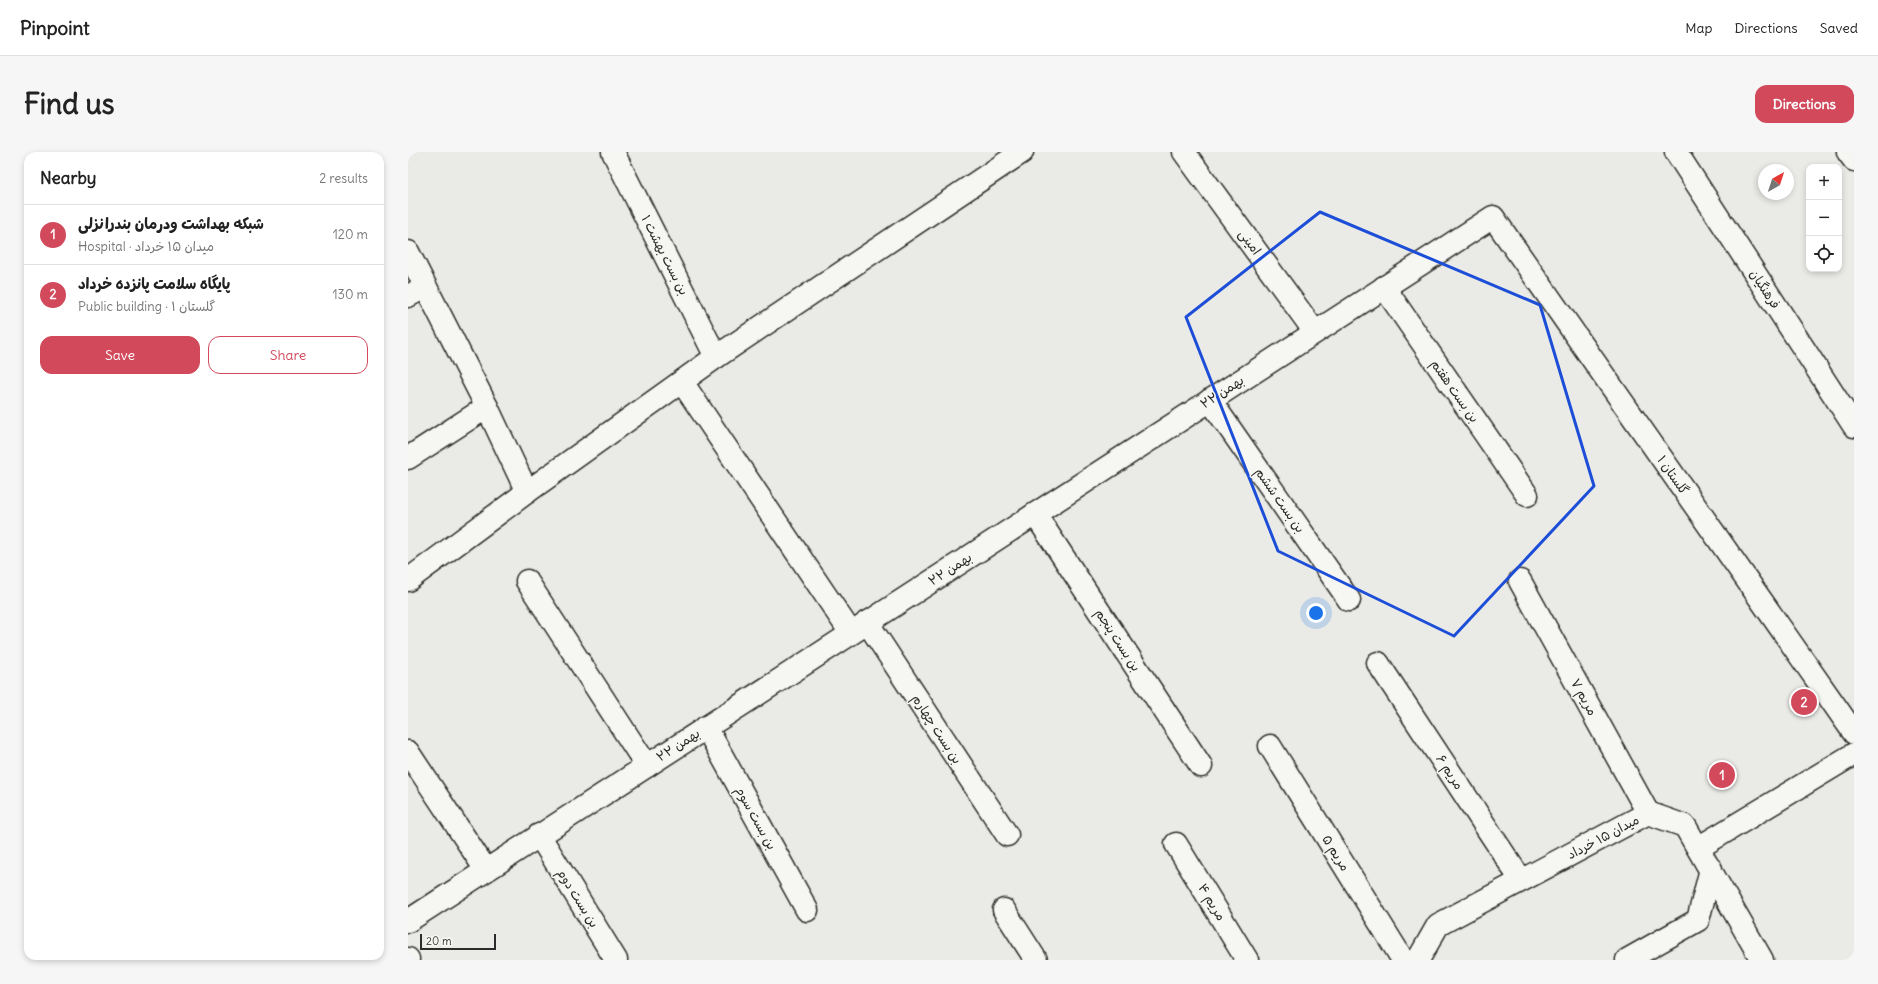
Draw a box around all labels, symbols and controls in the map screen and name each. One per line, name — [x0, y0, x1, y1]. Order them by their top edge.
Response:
text: Pinpoint — [20, 16, 90, 40]
text: Map — [1685, 19, 1712, 37]
text: Directions — [1734, 19, 1798, 37]
text: Saved — [1820, 19, 1858, 37]
button: Directions — [1755, 85, 1854, 123]
text: Find us — [24, 86, 115, 122]
north arrow — [1758, 164, 1794, 200]
map controls — [1806, 164, 1842, 272]
button: + — [1806, 164, 1842, 200]
text: Nearby — [40, 167, 96, 189]
text: 2 results — [319, 170, 368, 187]
button: − — [1806, 200, 1842, 236]
street label: بن بست بهشت ۱ — [638, 212, 692, 298]
text: شبکه بهداشت ودرمان بندرانزلی — [78, 214, 264, 233]
text: 1 — [50, 226, 56, 243]
text: 120 m — [333, 226, 368, 243]
street label: امینی — [1234, 226, 1265, 259]
button: locate — [1806, 236, 1842, 272]
text: Hospital · میدان ۱۵ خرداد — [78, 238, 214, 255]
street label: فرهنگیان — [1746, 266, 1784, 312]
text: پایگاه سلامت پانزده خرداد — [78, 274, 230, 293]
text: 2 — [49, 286, 57, 303]
text: 130 m — [332, 286, 368, 303]
text: Public building · گلستان ۱ — [78, 298, 215, 315]
button: Save — [40, 336, 200, 374]
button: Share — [208, 336, 368, 374]
street label: بن بست هفتم — [1425, 356, 1483, 427]
street label: ۲۲ بهمن — [1197, 372, 1247, 412]
street label: گلستان ۱ — [1653, 452, 1693, 498]
street label: بن بست ششم — [1250, 464, 1309, 537]
street label: ۲۲ بهمن — [925, 549, 975, 589]
your location — [1306, 603, 1326, 623]
street label: بن بست پنجم — [1090, 605, 1145, 676]
street label: مریم ۷ — [1565, 675, 1601, 719]
pin: 2 — [1791, 687, 1817, 717]
street label: بن بست چهارم — [906, 691, 966, 768]
street label: ۲۲ بهمن — [653, 725, 703, 765]
street label: مریم ۶ — [1431, 751, 1468, 794]
pin: 1 — [1709, 760, 1735, 790]
street label: بن بست سوم — [730, 783, 780, 854]
street label: میدان ۱۵ خرداد — [1564, 811, 1642, 863]
street label: مریم ۵ — [1317, 832, 1354, 875]
street label: بن بست دوم — [551, 865, 603, 932]
street label: مریم ۴ — [1193, 880, 1230, 925]
scale bar — [420, 932, 496, 951]
text: 20 m — [426, 934, 452, 948]

